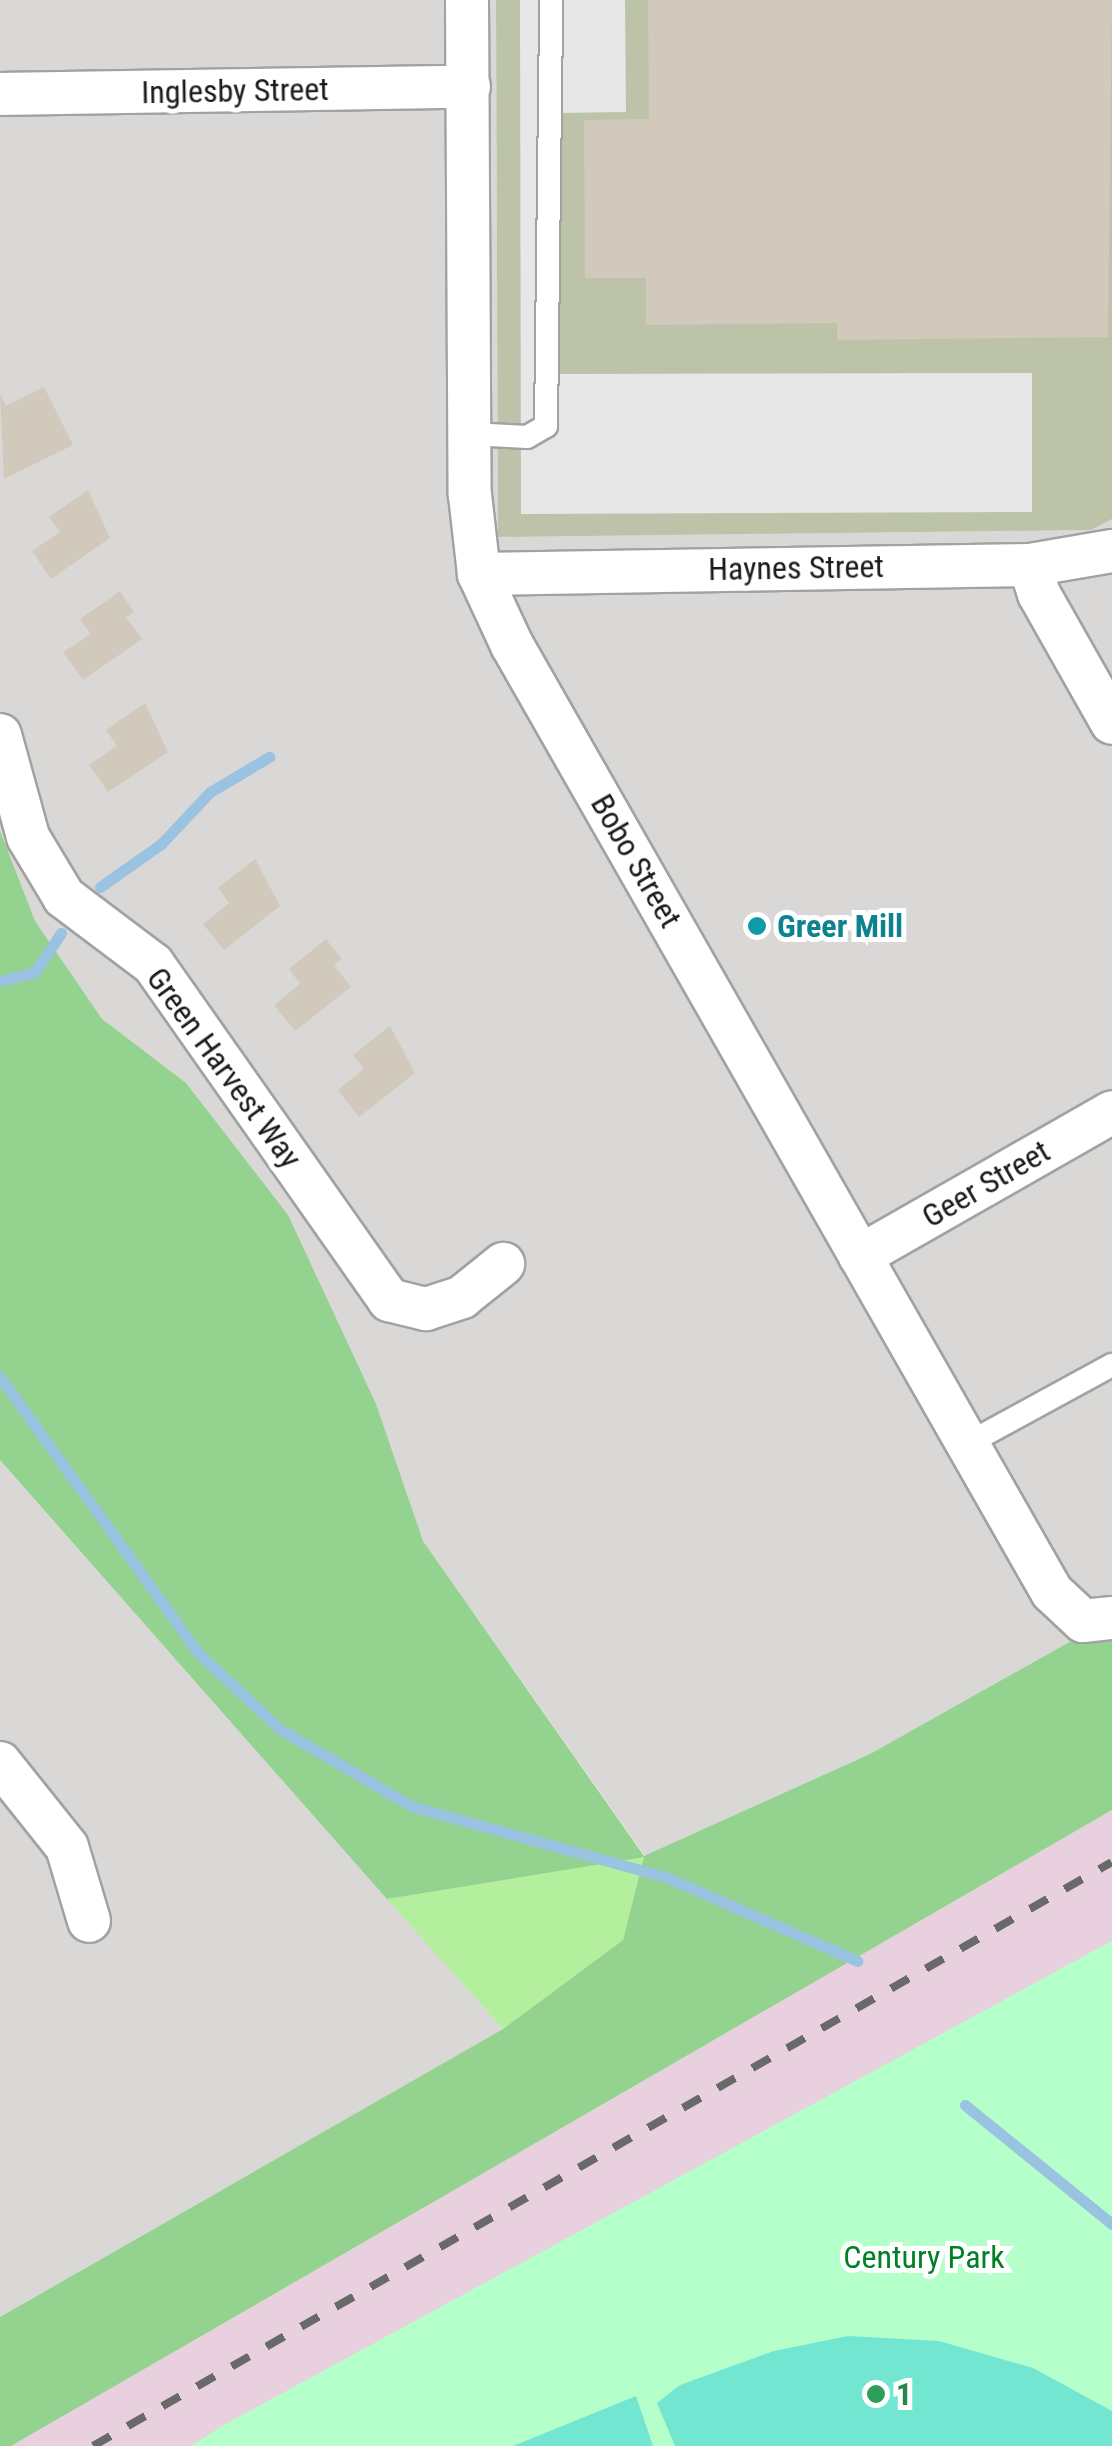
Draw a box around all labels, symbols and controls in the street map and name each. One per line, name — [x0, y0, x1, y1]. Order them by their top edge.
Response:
street label: Inglesby Street — [141, 70, 329, 112]
street label: Haynes Street — [708, 547, 884, 589]
street label: Bobo Street — [582, 787, 690, 935]
place label: Greer Mill — [777, 907, 903, 945]
marker: Greer Mill — [746, 915, 768, 937]
street label: Green Harvest Way — [138, 960, 310, 1176]
street label: Geer Street — [915, 1132, 1057, 1236]
park label: Century Park — [843, 2238, 1005, 2276]
place label: 1 — [896, 2375, 912, 2413]
marker: 1 — [865, 2383, 887, 2405]

